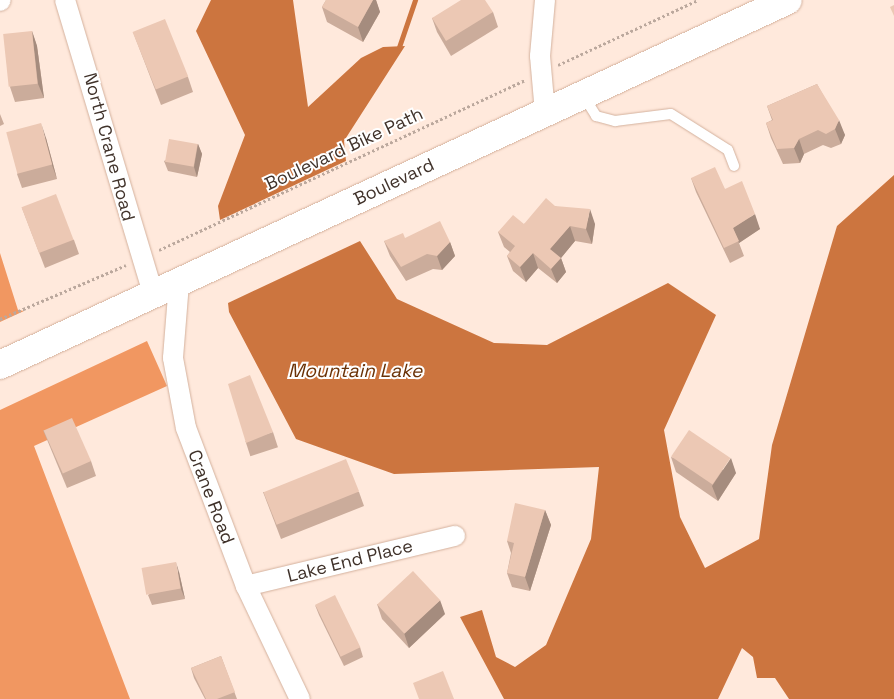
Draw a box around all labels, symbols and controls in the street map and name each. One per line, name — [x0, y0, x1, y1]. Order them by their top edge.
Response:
street label: North Crane Road — [79, 70, 139, 224]
street label: Boulevard Bike Path — [262, 103, 426, 195]
street label: Boulevard — [350, 154, 438, 210]
water label: Mountain Lake — [288, 360, 422, 382]
street label: Crane Road — [183, 447, 239, 547]
street label: Lake End Place — [285, 535, 415, 587]

